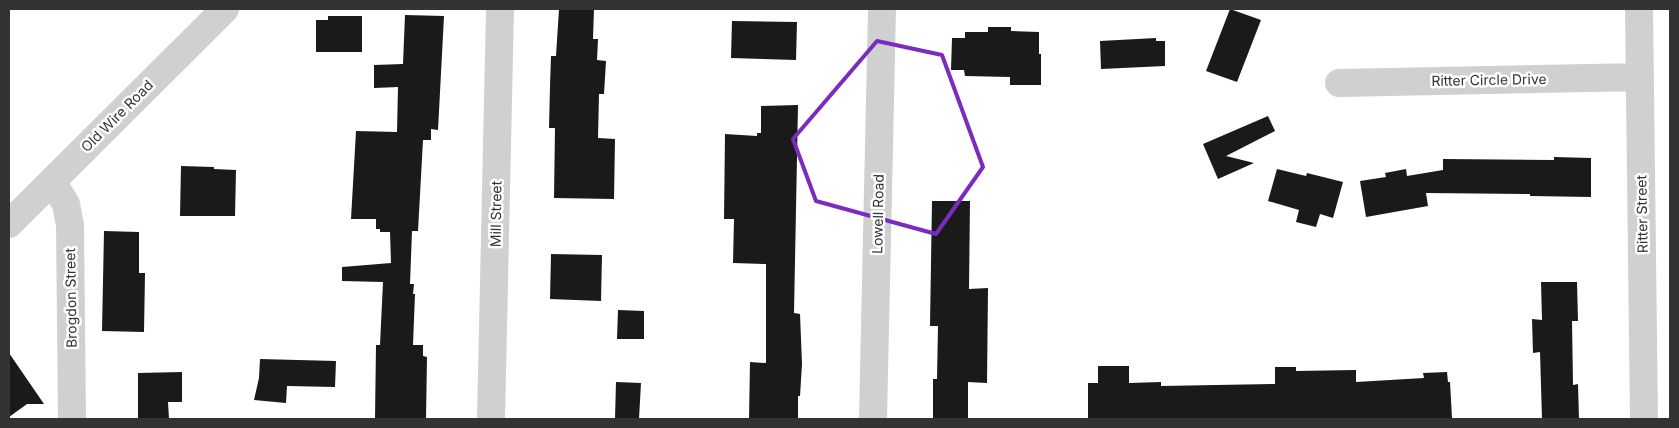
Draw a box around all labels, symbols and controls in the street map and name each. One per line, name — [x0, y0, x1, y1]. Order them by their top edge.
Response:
street label: Ritter Circle Drive — [1431, 70, 1547, 89]
street label: Old Wire Road — [77, 76, 156, 155]
street label: Lowell Road — [868, 174, 887, 254]
street label: Ritter Street — [1632, 174, 1651, 253]
street label: Mill Street — [486, 180, 505, 247]
street label: Brogdon Street — [61, 248, 80, 348]

